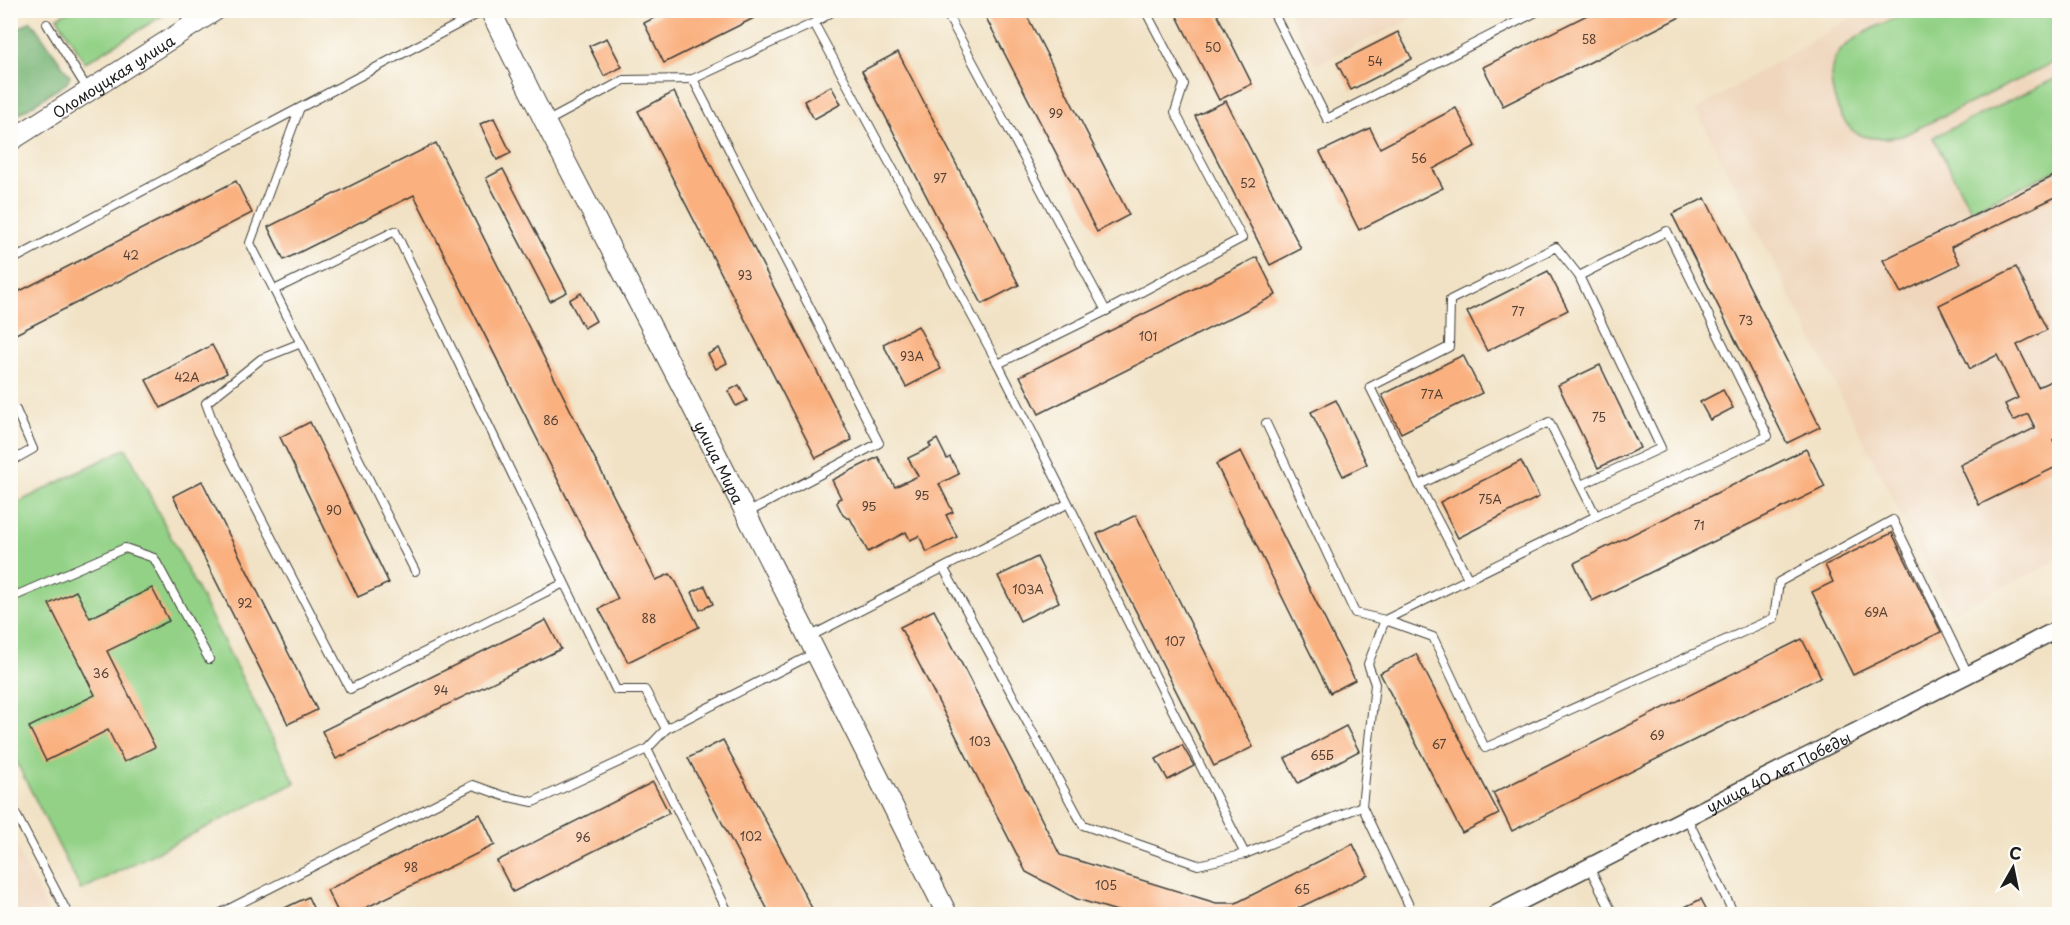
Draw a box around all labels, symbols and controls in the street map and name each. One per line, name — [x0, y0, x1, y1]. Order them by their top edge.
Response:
street label: Оломоуцкая улица — [47, 28, 179, 123]
house number: 58 — [1581, 30, 1597, 48]
house number: 50 — [1205, 38, 1221, 56]
house number: 54 — [1367, 52, 1383, 70]
house number: 99 — [1049, 104, 1063, 122]
house number: 56 — [1411, 149, 1427, 167]
house number: 97 — [933, 169, 947, 187]
house number: 52 — [1240, 174, 1256, 192]
house number: 42 — [123, 246, 139, 264]
house number: 93 — [738, 266, 752, 284]
house number: 77 — [1511, 302, 1525, 320]
house number: 73 — [1739, 311, 1753, 329]
house number: 101 — [1139, 327, 1157, 345]
house number: 93А — [900, 347, 924, 365]
house number: 42А — [174, 368, 200, 386]
house number: 77А — [1421, 385, 1443, 403]
house number: 75 — [1592, 408, 1606, 426]
house number: 86 — [543, 411, 559, 429]
street label: улица Мира — [689, 416, 751, 508]
house number: 95 — [915, 486, 929, 504]
house number: 75А — [1478, 490, 1502, 508]
house number: 95 — [862, 497, 876, 515]
house number: 90 — [326, 501, 342, 519]
house number: 71 — [1693, 516, 1705, 534]
house number: 103А — [1012, 580, 1044, 598]
house number: 92 — [237, 594, 253, 612]
house number: 69А — [1864, 603, 1888, 621]
house number: 88 — [642, 609, 656, 627]
house number: 107 — [1165, 632, 1186, 650]
house number: 36 — [93, 664, 109, 682]
house number: 94 — [434, 681, 449, 699]
street label: улица 40 лет Победы — [1702, 725, 1854, 817]
house number: 69 — [1649, 726, 1665, 744]
house number: 103 — [969, 732, 991, 750]
house number: 67 — [1432, 735, 1447, 753]
house number: 65Б — [1310, 746, 1334, 764]
house number: 102 — [740, 827, 762, 845]
house number: 96 — [575, 828, 591, 846]
north arrow — [1983, 838, 2043, 898]
text: С — [2008, 839, 2023, 865]
house number: 98 — [404, 858, 418, 876]
house number: 105 — [1095, 876, 1117, 894]
house number: 65 — [1294, 880, 1310, 898]

